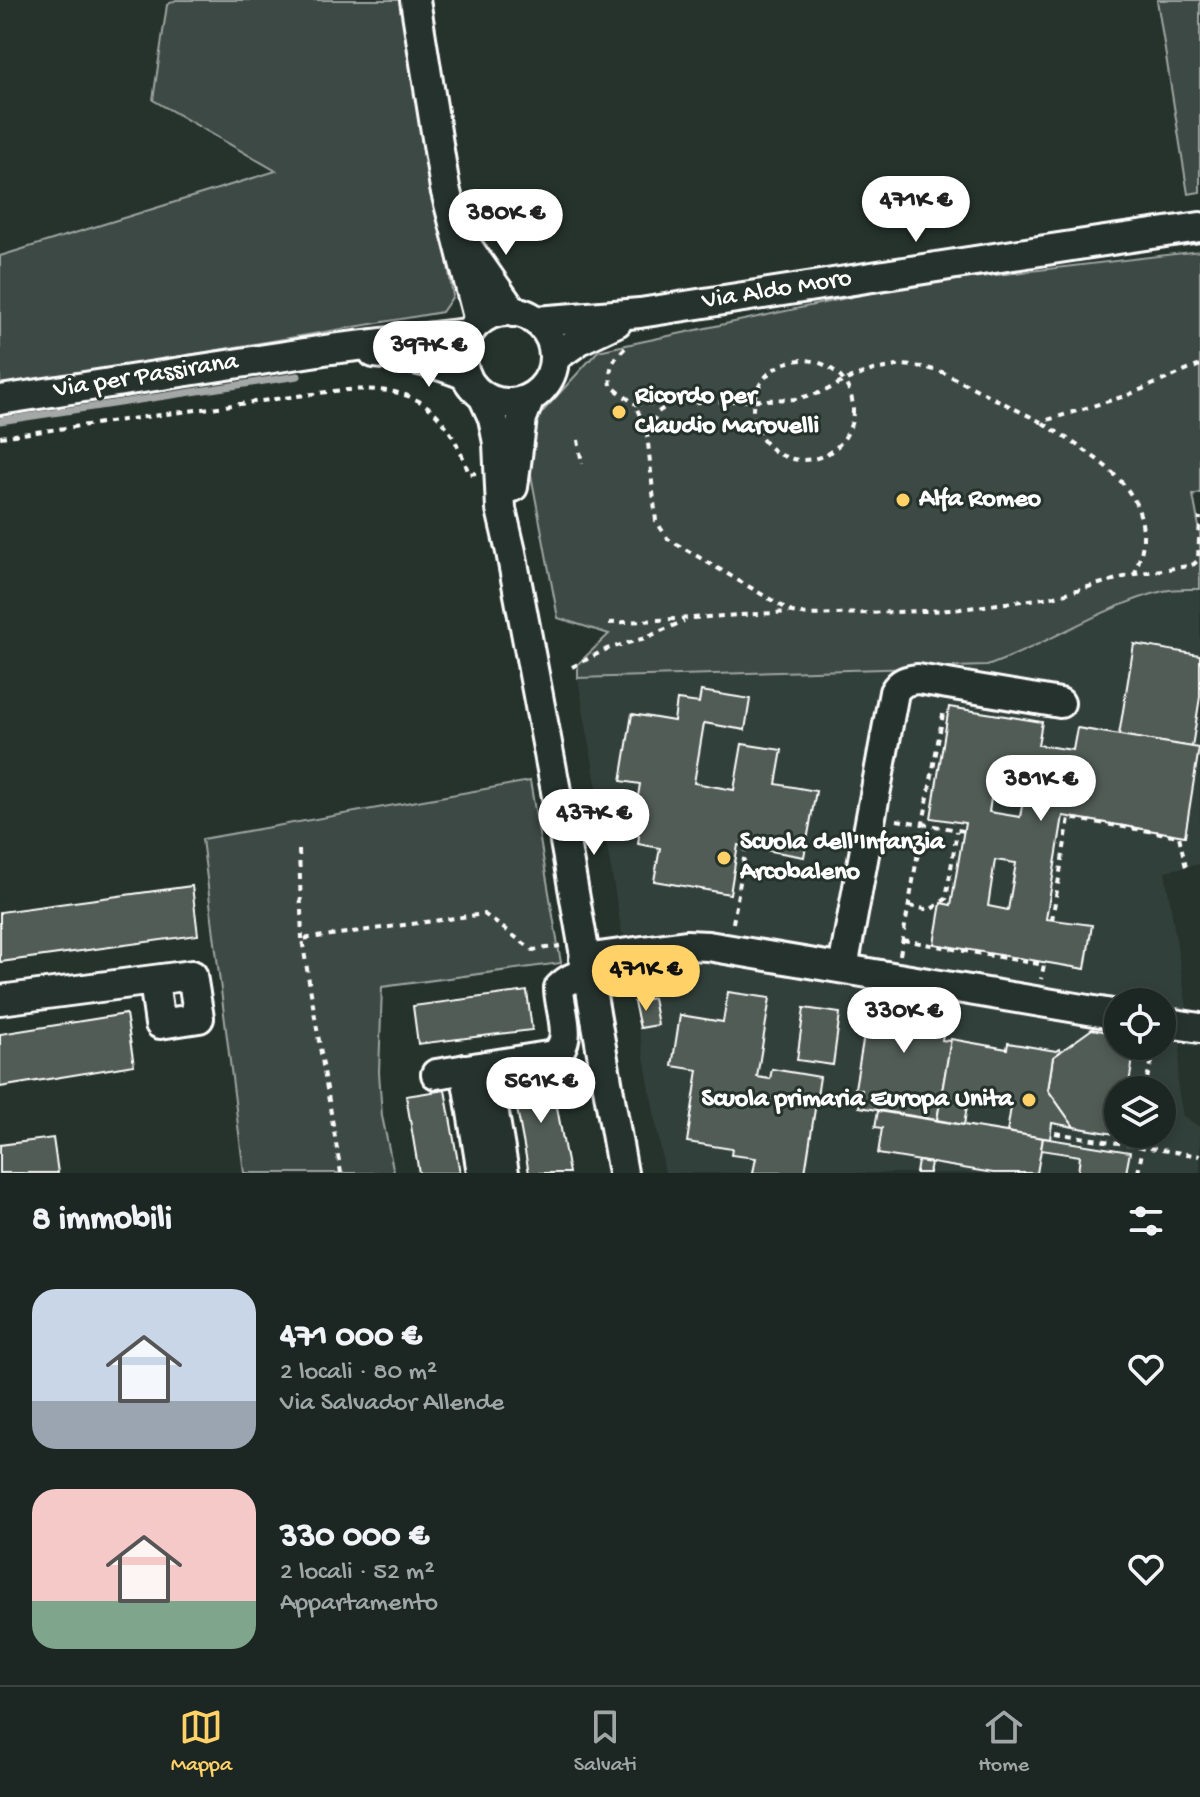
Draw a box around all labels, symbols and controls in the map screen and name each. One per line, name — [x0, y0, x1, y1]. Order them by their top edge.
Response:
pin: 471K € — [851, 176, 981, 244]
text: 471K € — [880, 186, 952, 217]
pin: 380K € — [441, 189, 571, 257]
text: 380K € — [467, 199, 545, 230]
street label: Via Aldo Moro — [699, 264, 854, 318]
pin: 397K € — [364, 321, 494, 389]
text: 397K € — [391, 331, 467, 362]
street label: Via per Passirana — [51, 347, 242, 407]
place label: Ricordo per Claudio Marovelli — [634, 382, 819, 443]
marker: Ricordo per Claudio Marovelli — [610, 403, 628, 421]
place label: Alfa Romeo — [918, 485, 1042, 516]
marker: Alfa Romeo — [894, 491, 912, 509]
pin: 381K € — [976, 755, 1106, 823]
text: 381K € — [1004, 765, 1078, 796]
pin: 437K € — [529, 789, 659, 857]
text: 437K € — [556, 799, 632, 830]
place label: Scuola dell'Infanzia Arcobaleno — [739, 828, 946, 889]
marker: Scuola dell'Infanzia Arcobaleno — [715, 849, 733, 867]
pin: 471K € — [581, 945, 711, 1013]
text: 471K € — [610, 955, 682, 986]
pin: 330K € — [839, 987, 969, 1055]
map controls — [1104, 988, 1176, 1148]
button: locate — [1104, 988, 1176, 1060]
text: 330K € — [865, 997, 943, 1028]
pin: 561K € — [476, 1057, 606, 1125]
text: 561K € — [504, 1067, 578, 1098]
button: layers — [1104, 1076, 1176, 1148]
place label: Scuola primaria Europa Unita — [702, 1085, 1015, 1116]
marker: Scuola primaria Europa Unita — [1020, 1091, 1038, 1109]
icon: filters — [1124, 1199, 1168, 1243]
text: 8 immobili — [32, 1201, 172, 1241]
text: 471 000 € — [280, 1318, 422, 1358]
icon: home — [96, 1321, 192, 1417]
icon: heart — [1124, 1347, 1168, 1391]
text: 2 locali · 80 m² — [280, 1358, 437, 1389]
text: Via Salvador Allende — [280, 1389, 504, 1420]
text: 330 000 € — [280, 1518, 429, 1558]
icon: home — [96, 1521, 192, 1617]
icon: heart — [1124, 1547, 1168, 1591]
text: 2 locali · 52 m² — [280, 1558, 435, 1589]
text: Appartamento — [280, 1589, 438, 1620]
tab: Mappa — [171, 1705, 232, 1779]
tab: Salvati — [574, 1705, 637, 1779]
tab: Home — [978, 1705, 1029, 1779]

